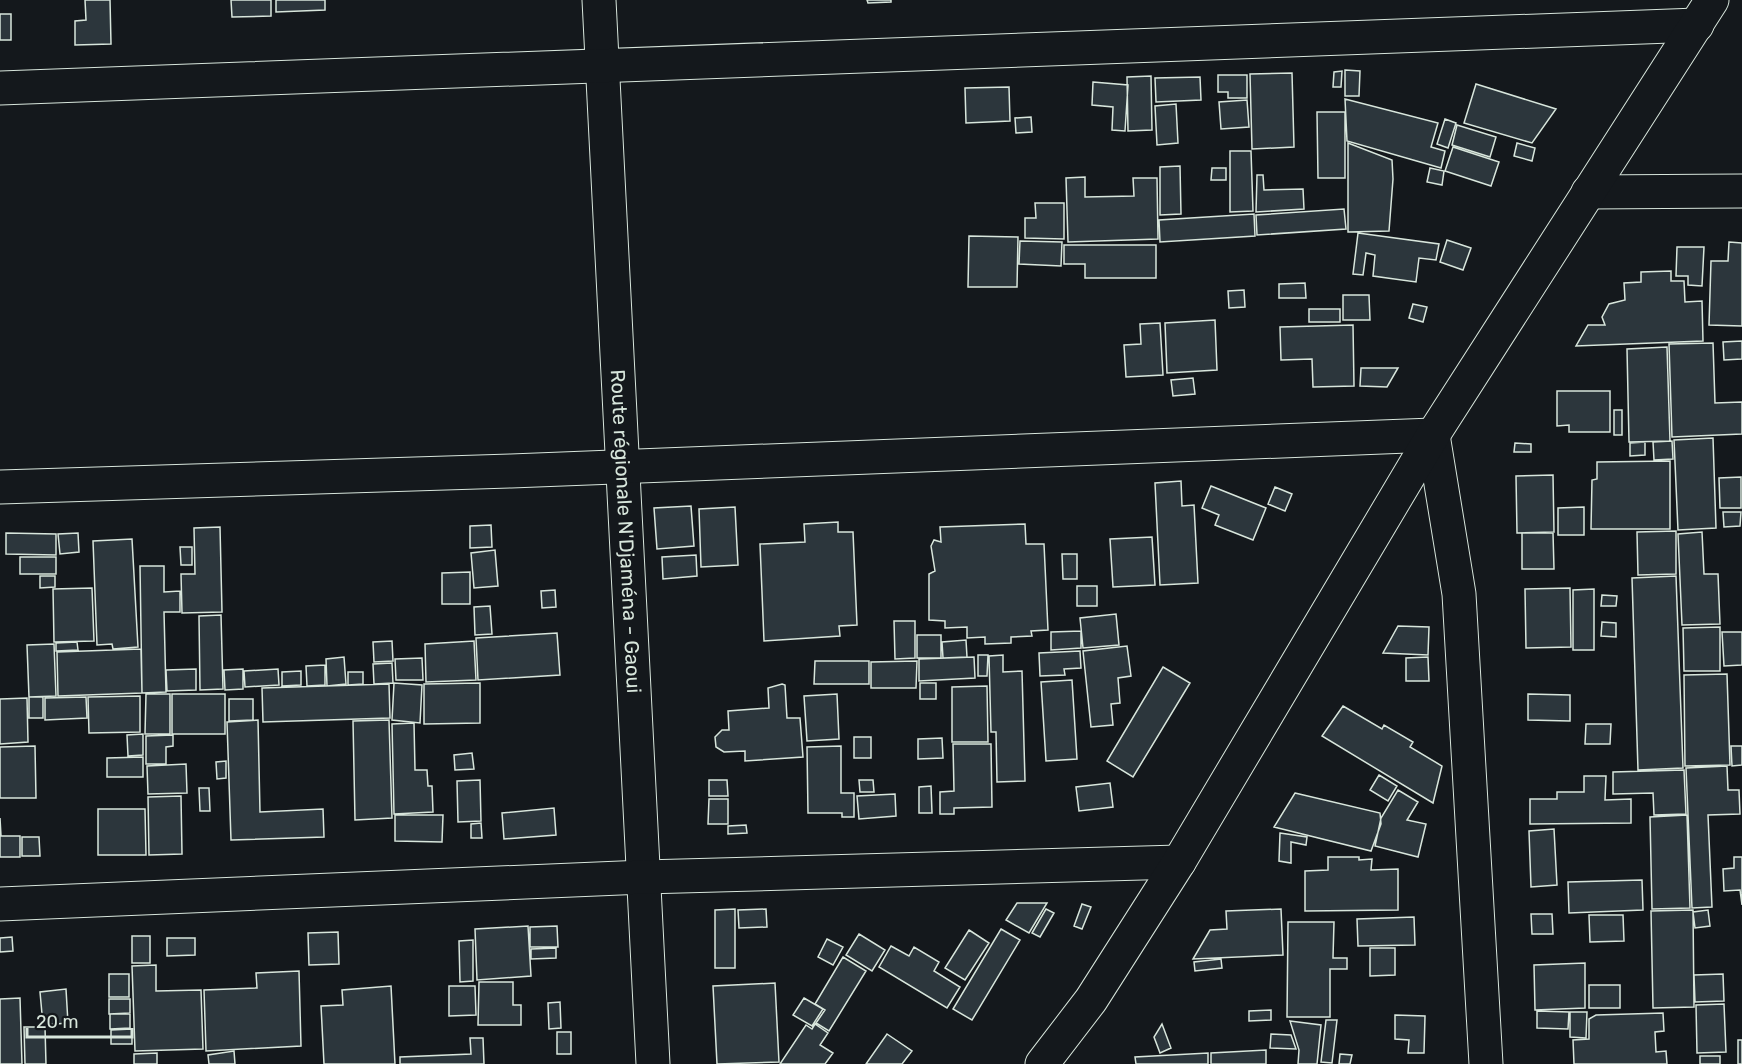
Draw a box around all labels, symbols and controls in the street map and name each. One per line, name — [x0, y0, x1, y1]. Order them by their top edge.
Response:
street label: Route régionale N'Djaména - Gaoui — [606, 369, 646, 694]
scale bar — [27, 1001, 132, 1039]
text: 20 m — [36, 1011, 78, 1033]

